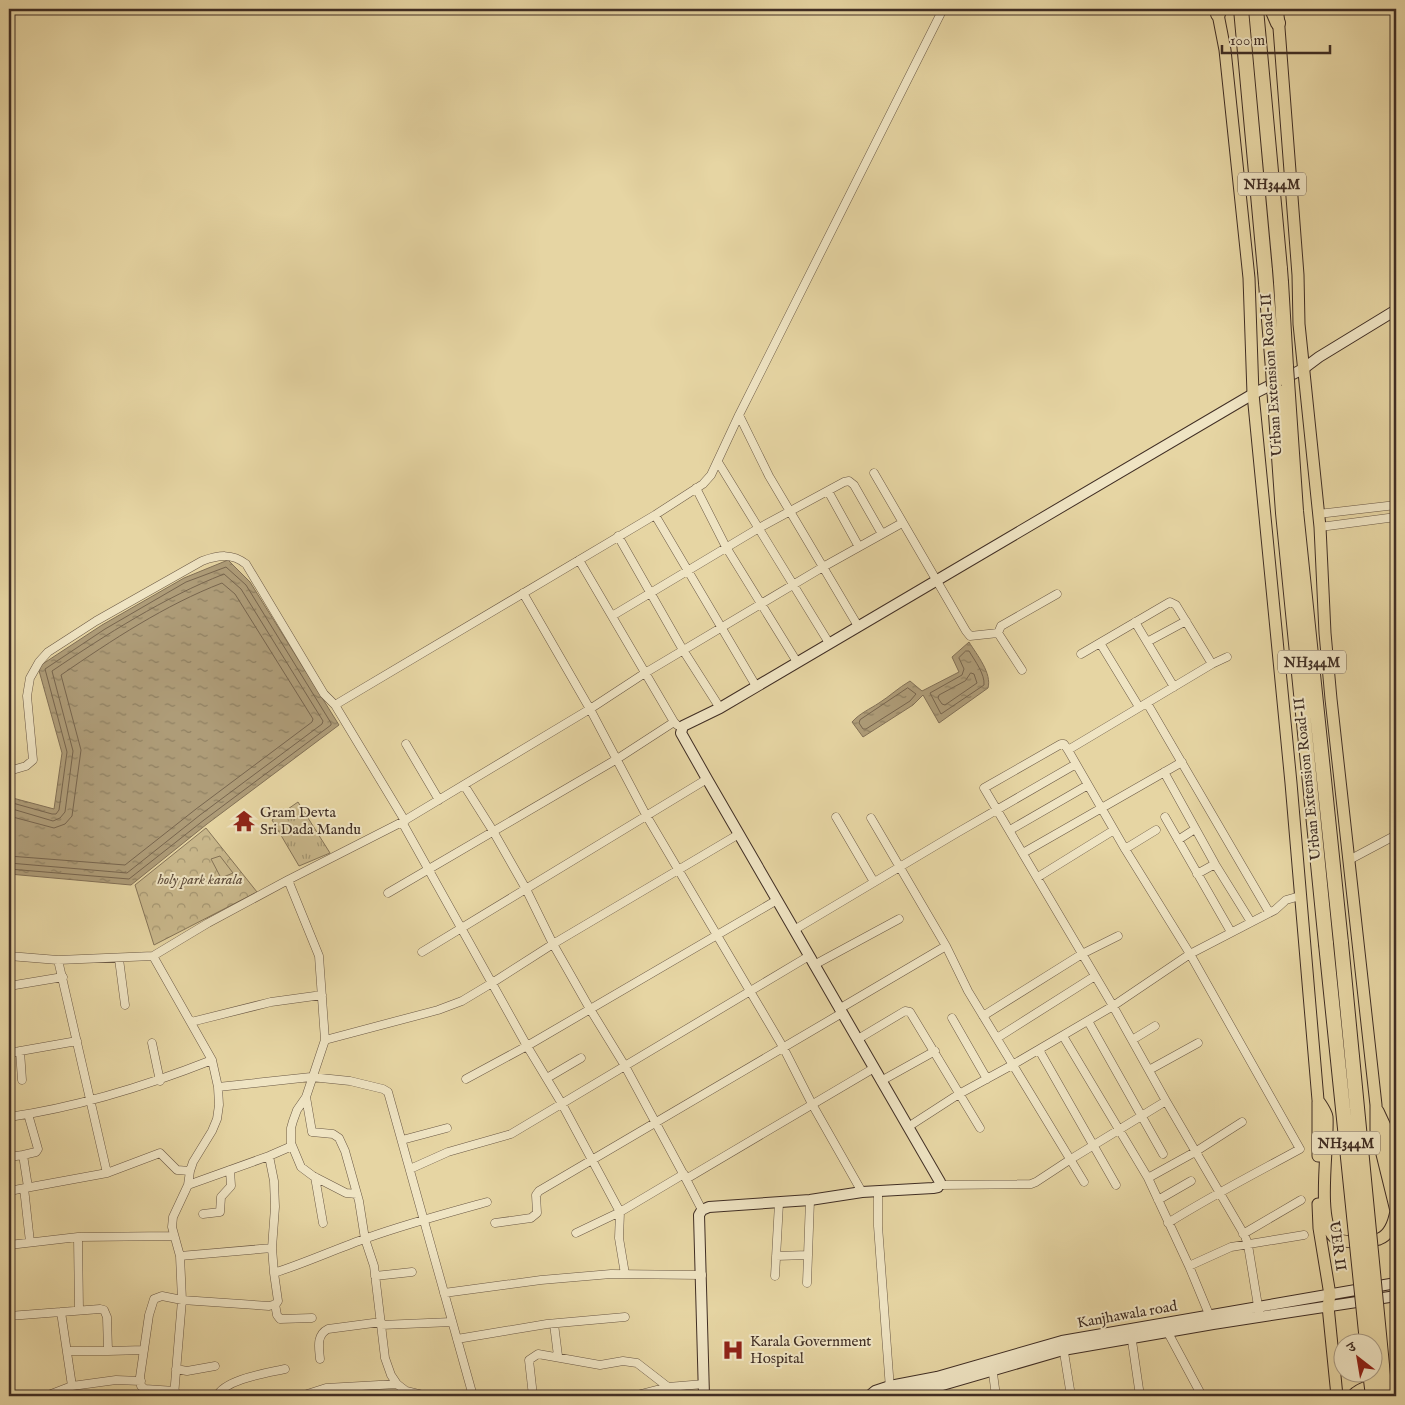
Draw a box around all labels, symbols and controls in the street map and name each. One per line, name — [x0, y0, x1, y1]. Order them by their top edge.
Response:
scale bar — [1222, 22, 1330, 54]
text: 100 m — [1230, 31, 1266, 50]
road number: NH344M — [1238, 172, 1306, 195]
street label: Urban Extension Road-II — [1256, 292, 1287, 457]
road number: NH344M — [1278, 650, 1346, 674]
street label: Urban Extension Road-II — [1289, 696, 1325, 861]
place label: Gram Devta Sri Dada Mandu — [260, 803, 361, 839]
temple icon: Gram Devta Sri Dada Mandu — [231, 808, 257, 834]
park label: holy park karala — [157, 870, 243, 889]
road number: NH344M — [1312, 1132, 1380, 1154]
street label: UER II — [1325, 1220, 1351, 1273]
street label: Kanjhawala road — [1076, 1296, 1180, 1333]
place label: Karala Government Hospital — [750, 1332, 872, 1368]
north arrow — [1332, 1332, 1382, 1382]
hospital icon: Karala Government Hospital — [720, 1337, 746, 1363]
text: उ — [1343, 1338, 1360, 1358]

